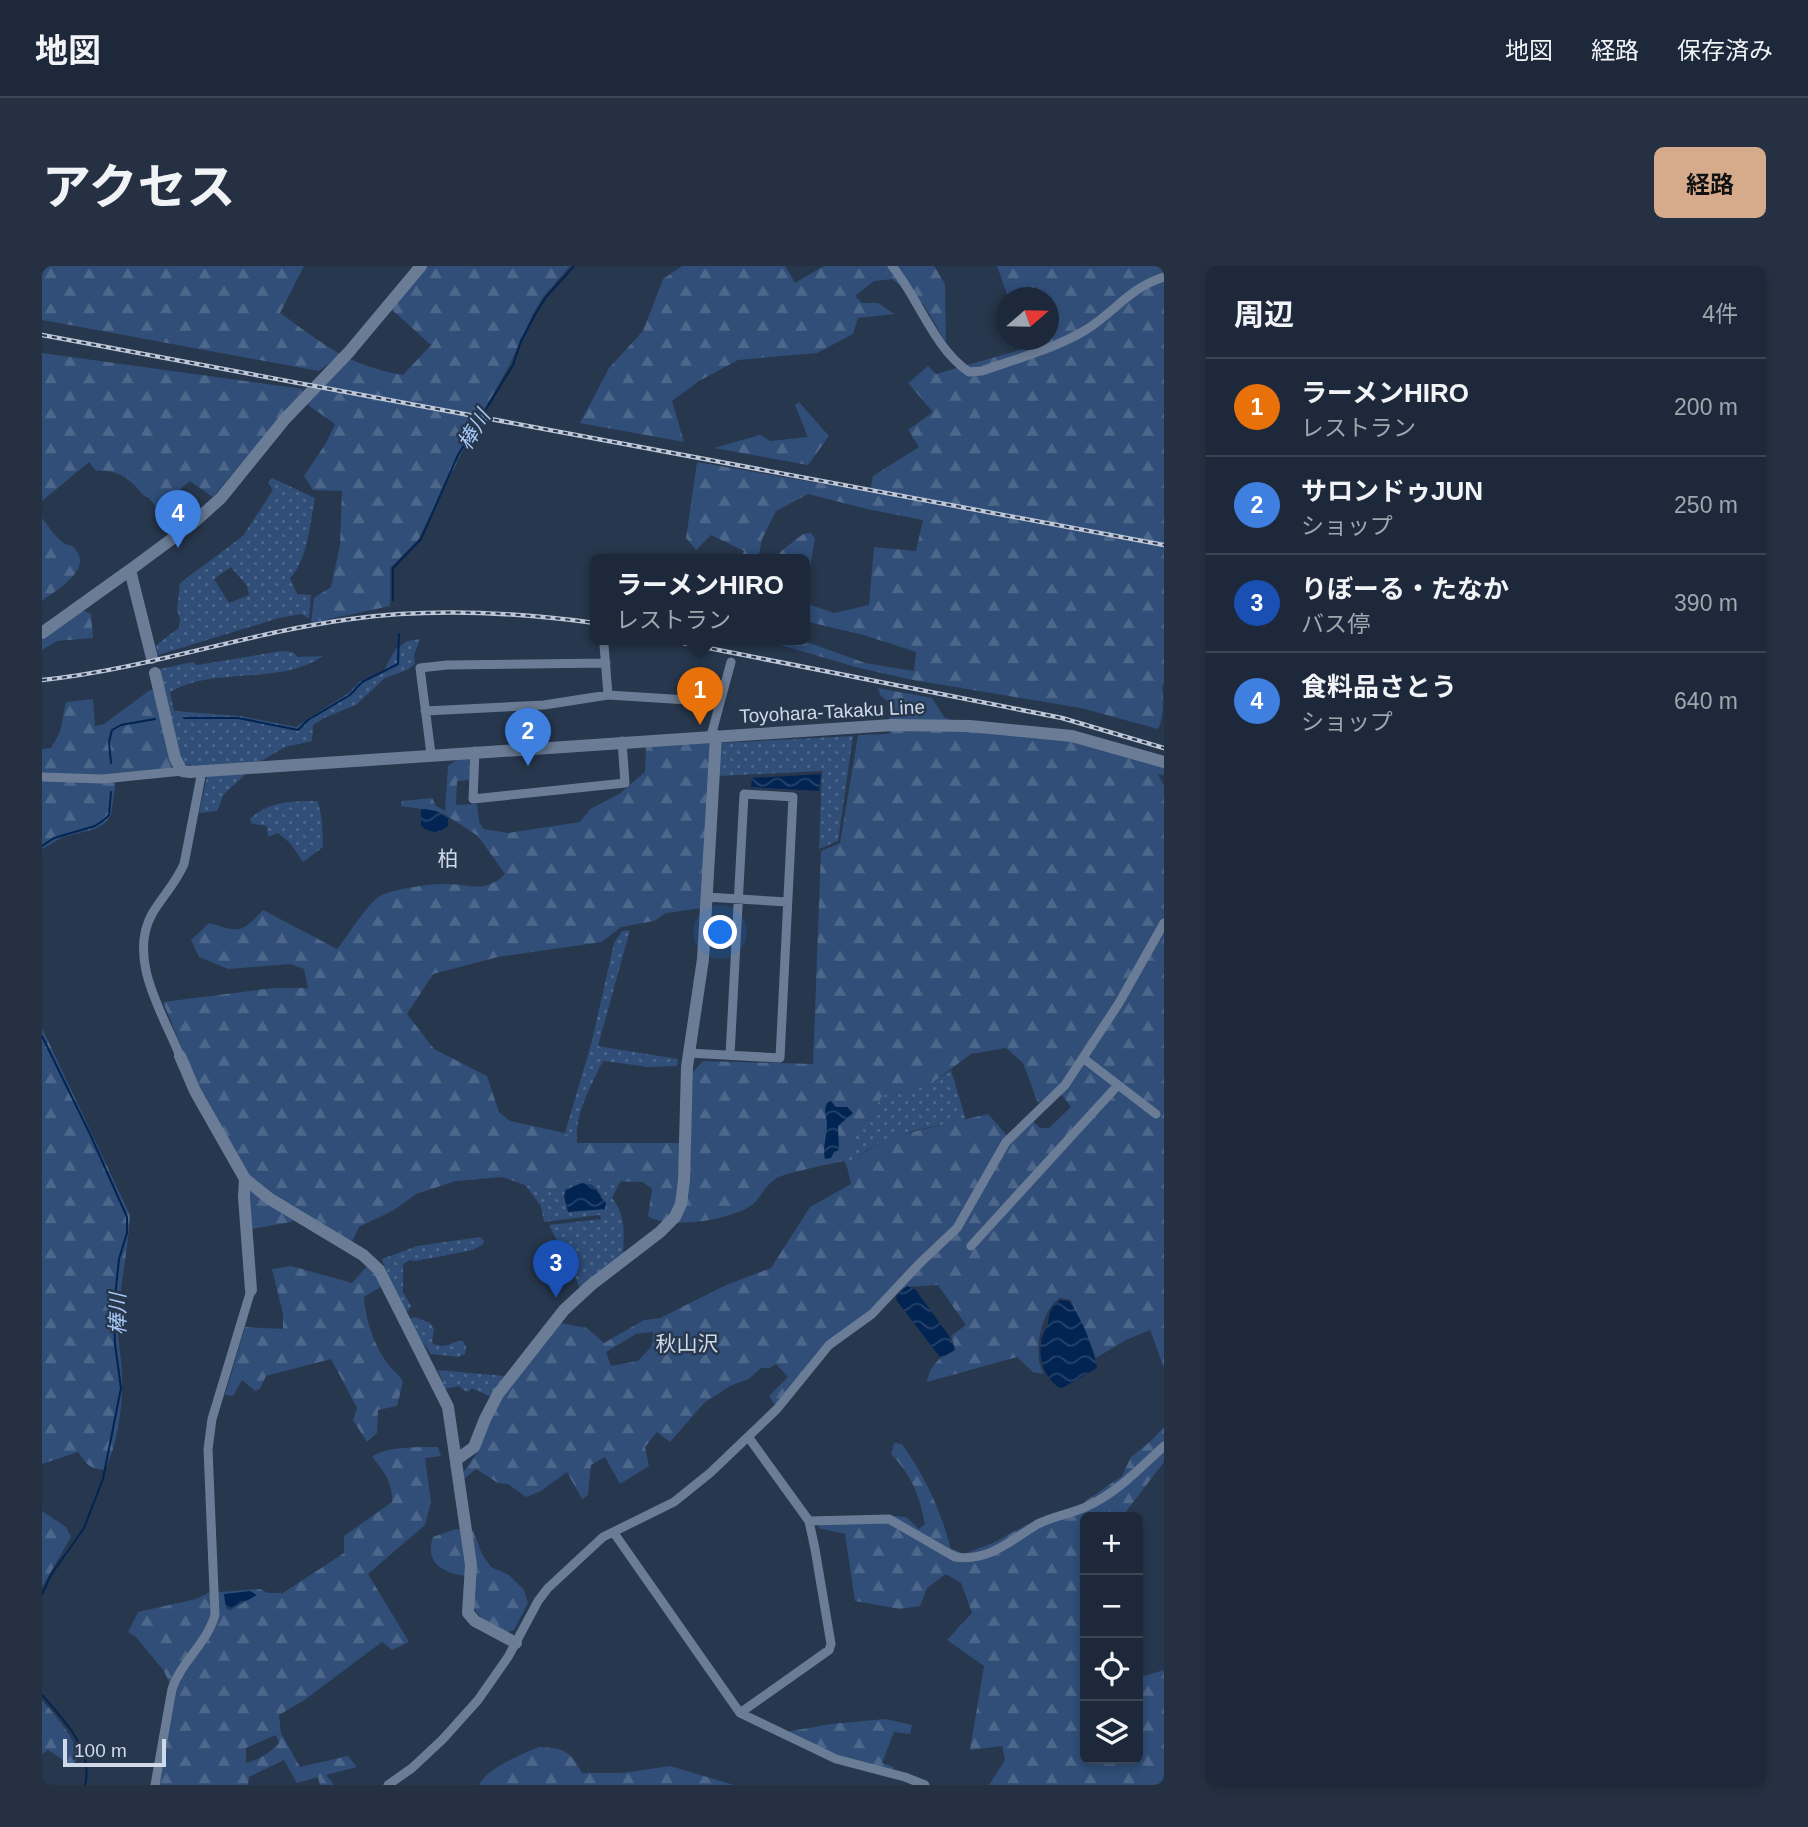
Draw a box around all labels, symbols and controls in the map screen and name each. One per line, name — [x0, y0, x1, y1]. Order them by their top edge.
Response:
text: 地図 — [35, 32, 101, 69]
text: 地図 — [1505, 37, 1553, 64]
text: 経路 — [1591, 37, 1639, 64]
text: 保存済み — [1677, 37, 1773, 64]
button: 経路 — [1654, 147, 1766, 218]
text: アクセス — [42, 160, 236, 214]
north arrow — [996, 287, 1059, 350]
text: 周辺 — [1234, 298, 1294, 331]
text: 4件 — [1702, 301, 1738, 327]
text: ラーメンHIRO — [1301, 378, 1469, 408]
text: 1 — [1251, 394, 1263, 420]
text: 200 m — [1674, 394, 1738, 420]
water label: 棒川 — [453, 404, 495, 454]
text: レストラン — [1301, 415, 1416, 441]
text: サロンドゥJUN — [1301, 476, 1483, 506]
pin: 4 — [155, 490, 201, 548]
text: 2 — [1251, 492, 1263, 518]
text: 250 m — [1674, 492, 1738, 518]
text: ショップ — [1301, 513, 1393, 539]
popup — [590, 554, 810, 645]
text: ラーメンHIRO — [616, 570, 784, 600]
text: りぼーる・たなか — [1301, 574, 1509, 604]
text: 3 — [1251, 590, 1263, 616]
text: 390 m — [1674, 590, 1738, 616]
text: レストラン — [616, 607, 731, 633]
text: バス停 — [1301, 611, 1370, 637]
pin: 1 — [677, 667, 723, 725]
text: 食料品さとう — [1301, 672, 1457, 702]
text: 4 — [1251, 688, 1263, 714]
text: 640 m — [1674, 688, 1738, 714]
street label: Toyohara-Takaku Line — [739, 696, 925, 727]
pin: 2 — [505, 708, 551, 766]
text: ショップ — [1301, 709, 1393, 735]
district label: 柏 — [438, 847, 459, 870]
your location — [703, 915, 737, 949]
pin: 3 — [533, 1240, 579, 1298]
water label: 棒川 — [106, 1291, 129, 1335]
district label: 秋山沢 — [656, 1332, 719, 1355]
map controls — [1080, 1512, 1143, 1764]
button: + — [1080, 1512, 1143, 1575]
button: − — [1080, 1575, 1143, 1638]
button: locate — [1080, 1638, 1143, 1701]
button: layers — [1080, 1701, 1143, 1764]
scale bar — [63, 1736, 166, 1768]
text: 100 m — [74, 1740, 127, 1761]

